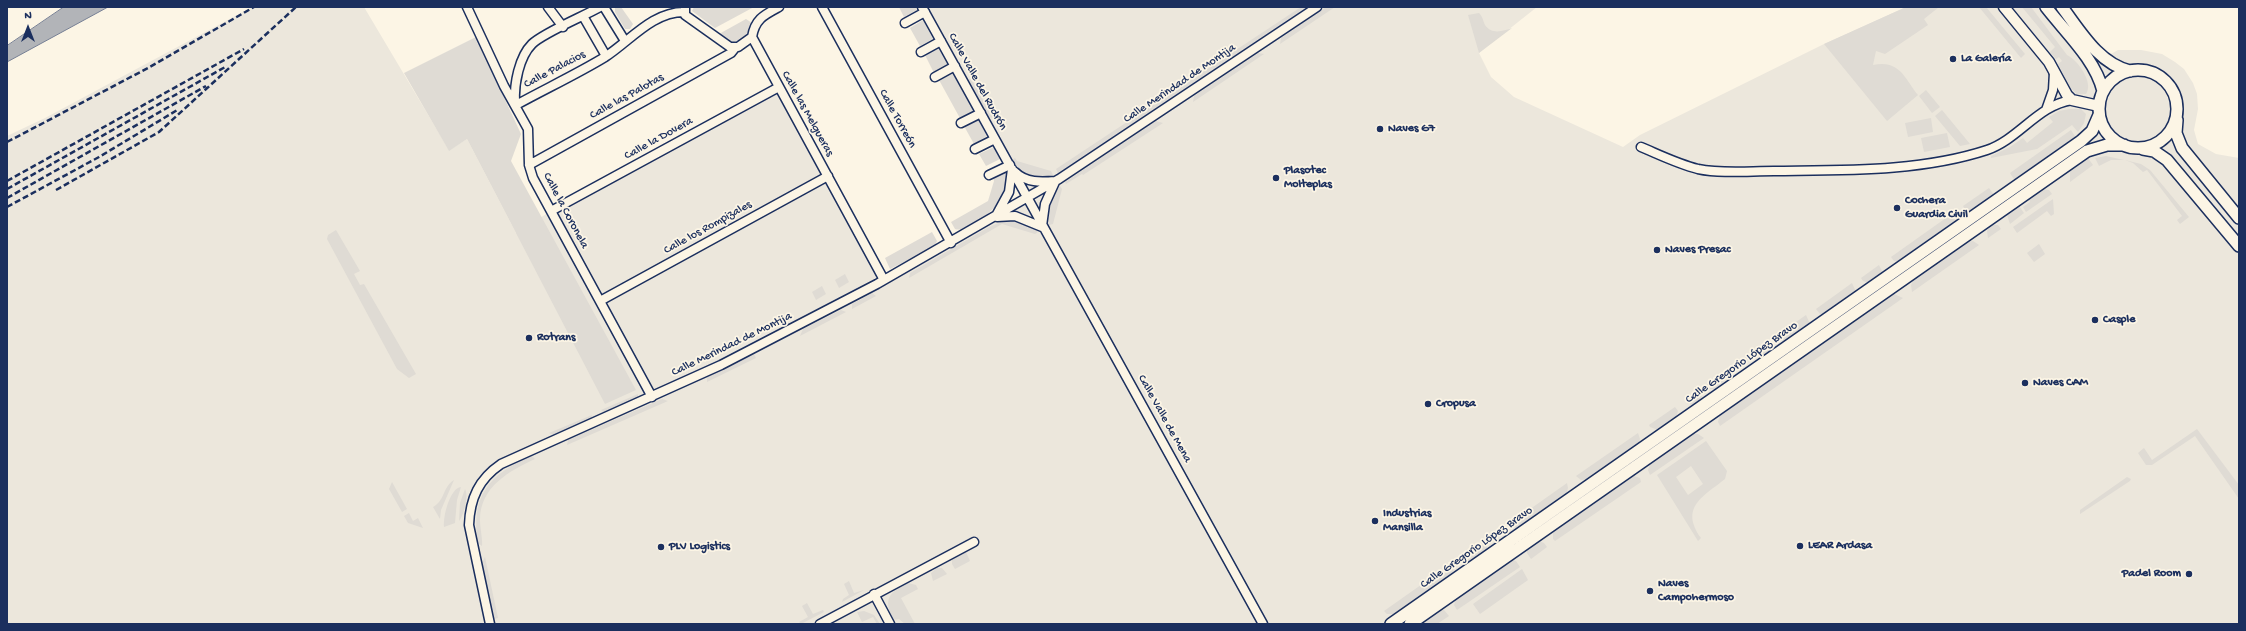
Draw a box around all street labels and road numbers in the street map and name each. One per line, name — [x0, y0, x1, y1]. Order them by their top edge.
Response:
street label: Calle Valle del Rudrón — [944, 31, 1010, 133]
street label: Calle Merindad de Montija — [1121, 41, 1239, 127]
street label: Calle Palacios — [522, 48, 588, 92]
street label: Calle las Melgueras — [778, 69, 836, 159]
street label: Calle las Palotas — [588, 71, 666, 123]
street label: Calle Torreón — [875, 87, 919, 151]
street label: Calle la Dovera — [622, 114, 696, 164]
street label: Calle la Coronela — [539, 171, 591, 251]
street label: Calle los Rompizales — [661, 198, 755, 258]
street label: Calle Merindad de Montija — [669, 310, 795, 380]
street label: Calle Gregorio López Bravo — [1683, 319, 1801, 407]
street label: Calle Valle de Mena — [1134, 373, 1194, 465]
street label: Calle Gregorio López Bravo — [1418, 504, 1536, 592]

